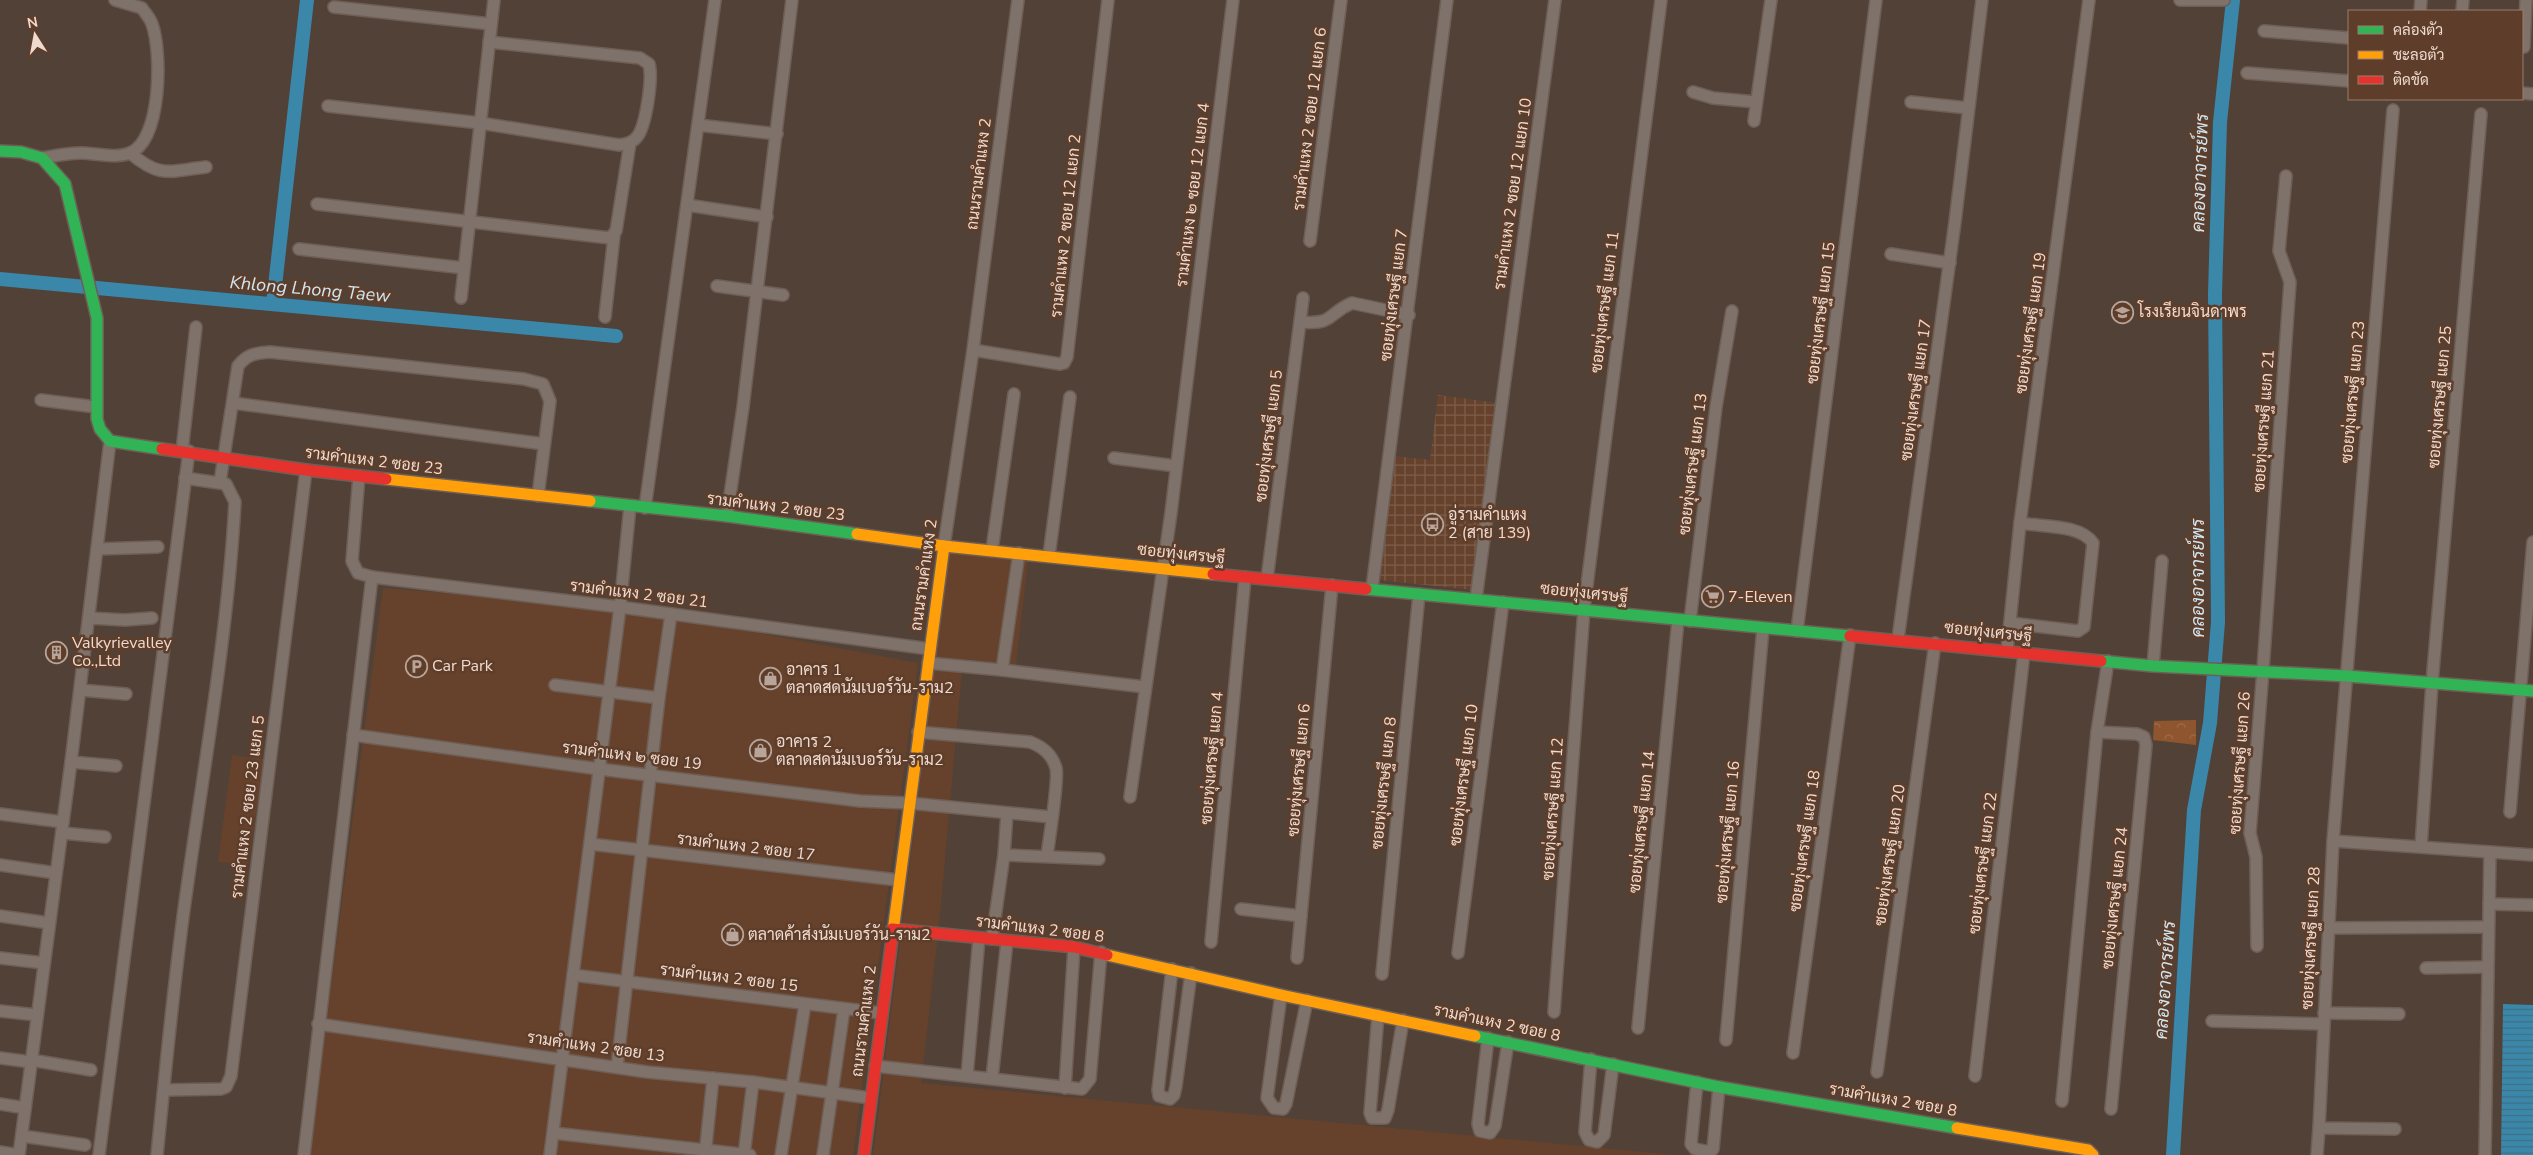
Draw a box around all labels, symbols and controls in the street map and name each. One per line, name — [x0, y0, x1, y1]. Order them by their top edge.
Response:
north arrow — [10, 10, 60, 60]
legend — [2348, 10, 2523, 100]
text: N — [26, 12, 40, 33]
text: คล่องตัว — [2393, 20, 2443, 40]
street label: รามคำแหง 2 ซอย 12 แยก 6 — [1288, 26, 1332, 212]
text: ชะลอตัว — [2393, 45, 2444, 65]
text: ติดขัด — [2393, 70, 2429, 90]
street label: รามคำแหง 2 ซอย 12 แยก 10 — [1489, 96, 1537, 292]
street label: รามคำแหง ๒ ซอย 12 แยก 4 — [1171, 101, 1215, 289]
water label: คลองอาจารย์พร — [2185, 112, 2214, 233]
street label: ถนนรามคำแหง 2 — [961, 117, 997, 231]
street label: รามคำแหง 2 ซอย 12 แยก 2 — [1045, 133, 1087, 319]
street label: ซอยทุ่งเศรษฐี แยก 7 — [1374, 227, 1413, 363]
street label: ซอยทุ่งเศรษฐี แยก 11 — [1584, 230, 1625, 374]
street label: ซอยทุ่งเศรษฐี แยก 15 — [1800, 241, 1841, 385]
street label: ซอยทุ่งเศรษฐี แยก 19 — [2009, 251, 2052, 395]
water label: Khlong Lhong Taew — [229, 270, 392, 308]
school or university icon: โรงเรียนจินดาพร — [2110, 300, 2134, 324]
place label: โรงเรียนจินดาพร — [2137, 300, 2247, 323]
street label: ซอยทุ่งเศรษฐี แยก 17 — [1894, 318, 1937, 462]
street label: ซอยทุ่งเศรษฐี แยก 23 — [2335, 320, 2370, 464]
street label: ซอยทุ่งเศรษฐี แยก 25 — [2422, 325, 2457, 469]
street label: ซอยทุ่งเศรษฐี แยก 21 — [2247, 349, 2280, 493]
street label: ซอยทุ่งเศรษฐี แยก 5 — [1249, 368, 1288, 504]
street label: ซอยทุ่งเศรษฐี แยก 13 — [1672, 392, 1713, 536]
street label: รามคำแหง 2 ซอย 23 — [304, 442, 444, 480]
street label: รามคำแหง 2 ซอย 23 — [706, 488, 846, 526]
place label: อู่รามคำแหง 2 (สาย 139) — [1448, 504, 1531, 544]
bus stop icon: อู่รามคำแหง 2 (สาย 139) — [1420, 512, 1444, 536]
water label: คลองอาจารย์พร — [2185, 517, 2210, 637]
street label: ถนนรามคำแหง 2 — [905, 518, 943, 632]
street label: ซอยทุ่งเศรษฐี — [1136, 537, 1226, 570]
street label: รามคำแหง 2 ซอย 21 — [569, 575, 709, 613]
street label: ซอยทุ่งเศรษฐี — [1539, 576, 1629, 609]
supermarket icon: 7-Eleven — [1700, 585, 1724, 609]
place label: 7-Eleven — [1728, 586, 1793, 608]
street label: ซอยทุ่งเศรษฐี — [1943, 615, 2033, 648]
place label: Valkyrievalley Co.,Ltd — [71, 632, 172, 672]
building icon: Valkyrievalley Co.,Ltd — [44, 640, 68, 664]
parking icon: Car Park — [404, 654, 428, 678]
place label: Car Park — [432, 655, 494, 677]
place label: อาคาร 1 ตลาดสดนัมเบอร์วัน-ราม2 — [786, 659, 954, 699]
shop icon: อาคาร 1 ตลาดสดนัมเบอร์วัน-ราม2 — [758, 667, 782, 691]
street label: ซอยทุ่งเศรษฐี แยก 4 — [1194, 690, 1229, 825]
street label: ซอยทุ่งเศรษฐี แยก 26 — [2223, 691, 2256, 835]
street label: ซอยทุ่งเศรษฐี แยก 6 — [1281, 702, 1316, 837]
street label: ซอยทุ่งเศรษฐี แยก 10 — [1443, 703, 1484, 847]
street label: รามคำแหง 2 ซอย 23 แยก 5 — [226, 714, 270, 900]
street label: ซอยทุ่งเศรษฐี แยก 8 — [1365, 715, 1402, 851]
place label: อาคาร 2 ตลาดสดนัมเบอร์วัน-ราม2 — [776, 731, 944, 771]
street label: รามคำแหง ๒ ซอย 19 — [561, 737, 703, 775]
street label: ซอยทุ่งเศรษฐี แยก 12 — [1536, 737, 1569, 881]
shop icon: อาคาร 2 ตลาดสดนัมเบอร์วัน-ราม2 — [748, 739, 772, 763]
street label: ซอยทุ่งเศรษฐี แยก 14 — [1623, 749, 1660, 894]
street label: ซอยทุ่งเศรษฐี แยก 16 — [1710, 760, 1745, 904]
street label: ซอยทุ่งเศรษฐี แยก 18 — [1783, 769, 1826, 913]
street label: ซอยทุ่งเศรษฐี แยก 20 — [1868, 783, 1911, 927]
street label: ซอยทุ่งเศรษฐี แยก 22 — [1962, 791, 2003, 935]
street label: ซอยทุ่งเศรษฐี แยก 24 — [2096, 825, 2133, 970]
street label: รามคำแหง 2 ซอย 17 — [676, 828, 816, 866]
street label: ซอยทุ่งเศรษฐี แยก 28 — [2295, 866, 2326, 1010]
street label: รามคำแหง 2 ซอย 8 — [974, 910, 1106, 948]
water label: คลองอาจารย์พร — [2148, 919, 2181, 1040]
place label: ตลาดค้าส่งนัมเบอร์วัน-ราม2 — [748, 922, 931, 946]
shop icon: ตลาดค้าส่งนัมเบอร์วัน-ราม2 — [720, 923, 744, 947]
street label: รามคำแหง 2 ซอย 15 — [659, 959, 799, 997]
street label: ถนนรามคำแหง 2 — [846, 964, 882, 1078]
street label: รามคำแหง 2 ซอย 8 — [1431, 999, 1563, 1047]
street label: รามคำแหง 2 ซอย 13 — [526, 1026, 666, 1068]
street label: รามคำแหง 2 ซอย 8 — [1827, 1078, 1959, 1122]

